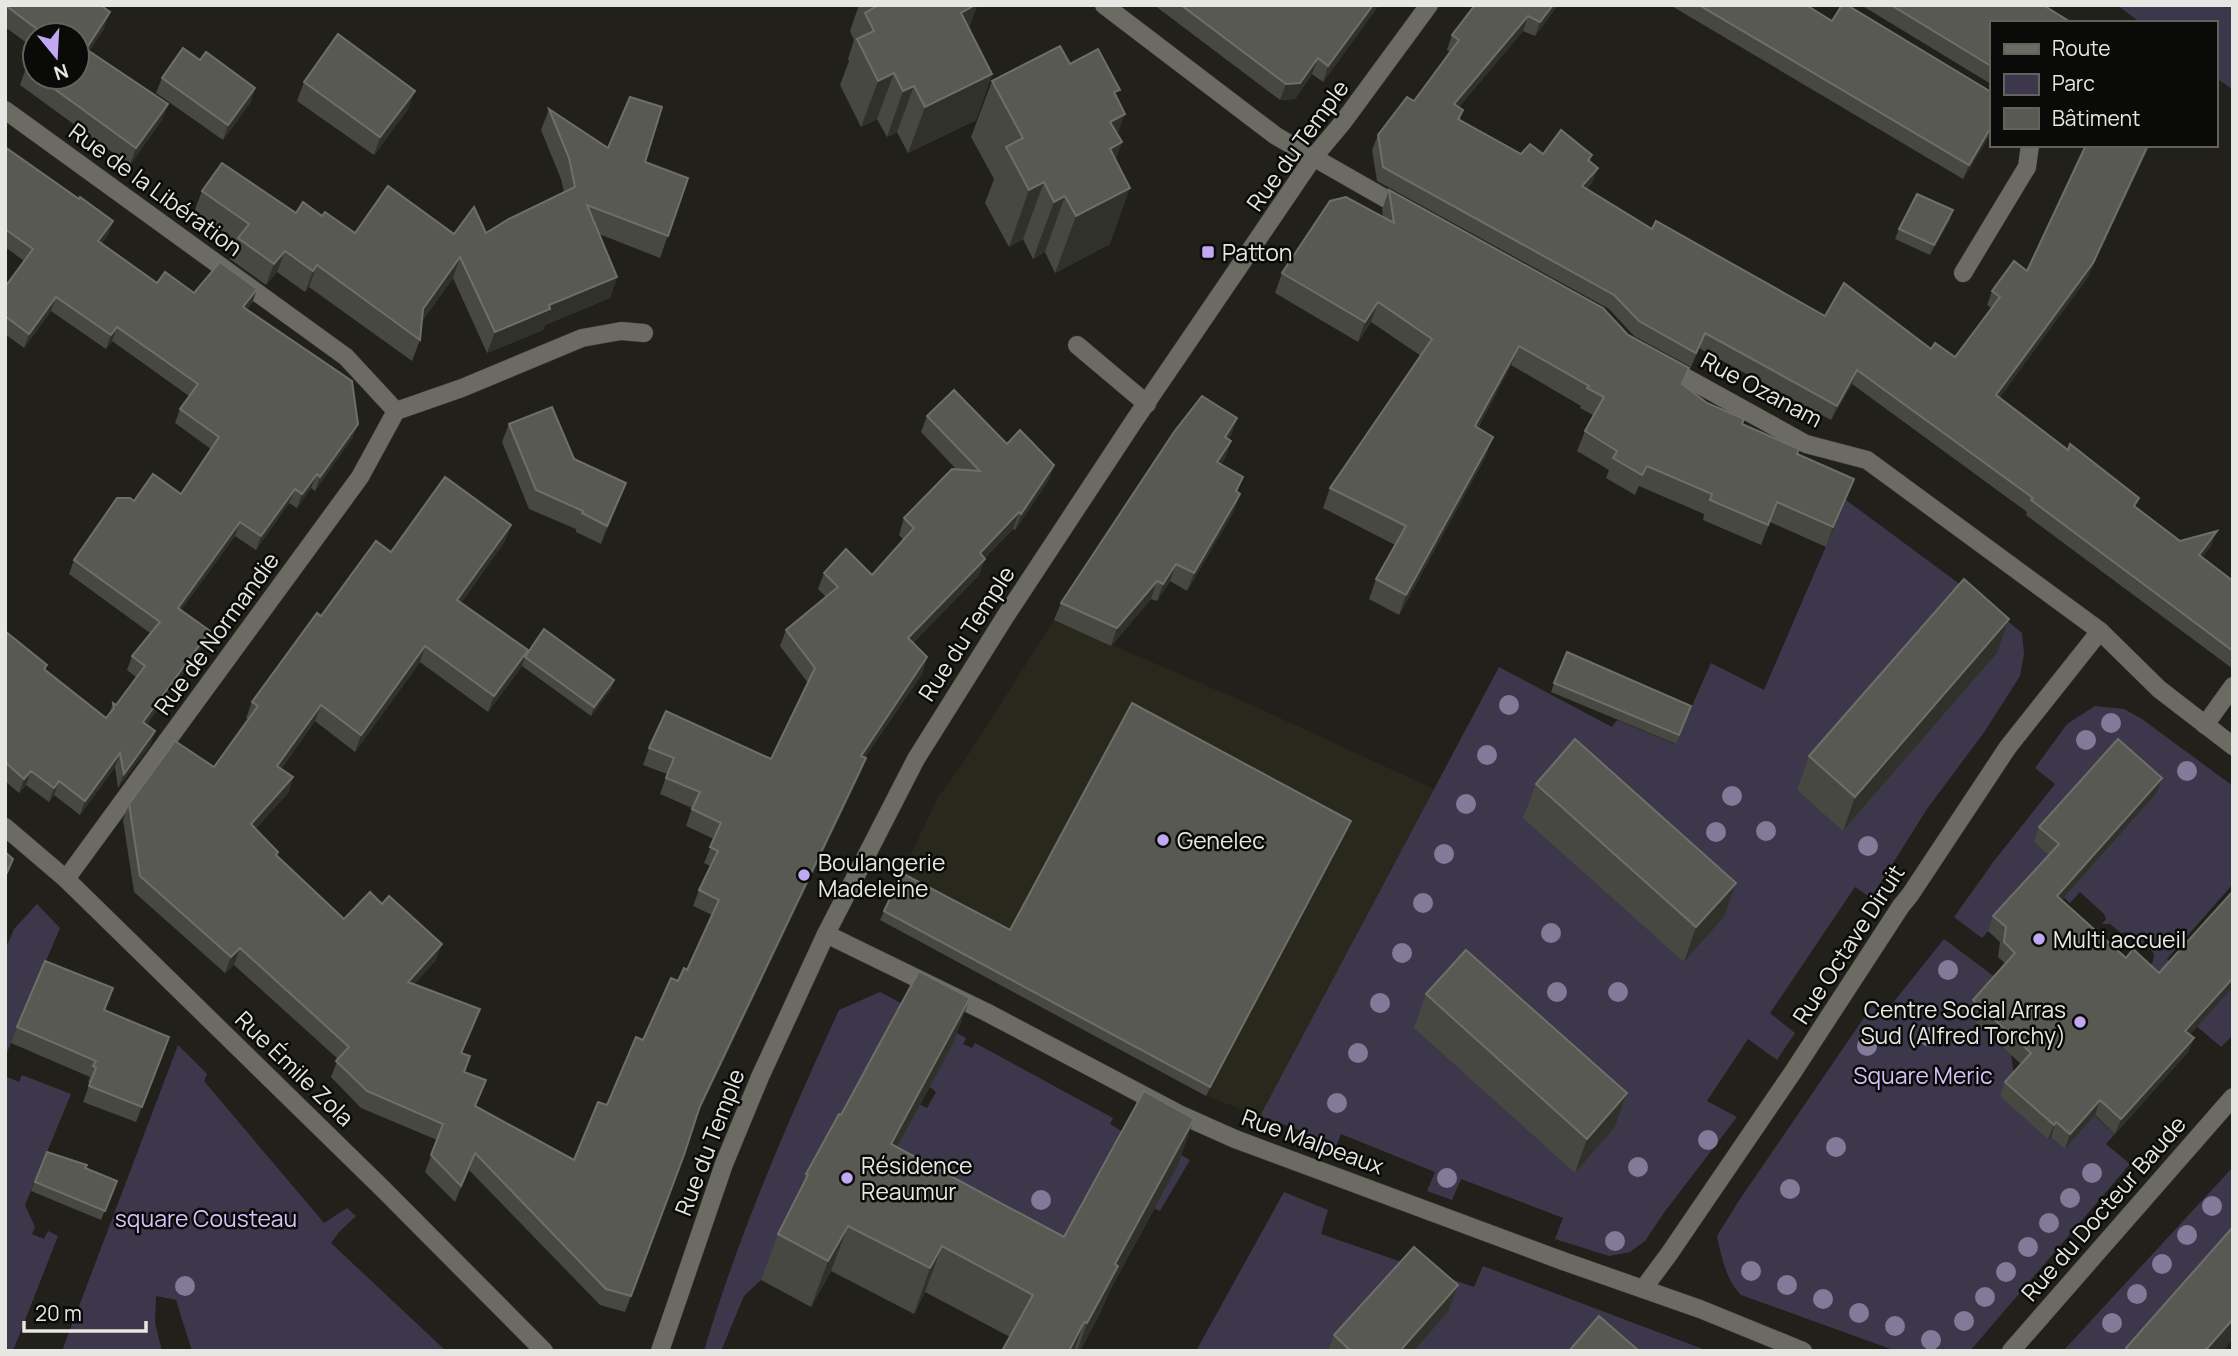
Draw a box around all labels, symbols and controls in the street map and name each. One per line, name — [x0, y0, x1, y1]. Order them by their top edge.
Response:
north arrow — [21, 21, 91, 91]
legend — [1990, 21, 2217, 147]
text: Route — [2052, 34, 2110, 62]
text: N — [51, 58, 72, 87]
text: Parc — [2052, 69, 2095, 97]
street label: Rue du Temple — [1238, 73, 1356, 217]
text: Bâtiment — [2052, 104, 2140, 132]
street label: Rue de la Libération — [63, 115, 249, 263]
place label: Patton — [1222, 236, 1292, 268]
marker: Patton — [1200, 244, 1216, 260]
street label: Rue Ozanam — [1696, 344, 1828, 434]
street label: Rue de Normandie — [146, 545, 286, 721]
street label: Rue du Temple — [910, 559, 1022, 707]
place label: Genelec — [1177, 824, 1265, 856]
marker: Genelec — [1155, 832, 1171, 848]
place label: Boulangerie Madeleine — [818, 846, 945, 904]
street label: Rue Octave Diruit — [1785, 858, 1911, 1030]
marker: Boulangerie Madeleine — [796, 867, 812, 883]
place label: Multi accueil — [2053, 923, 2186, 955]
marker: Multi accueil — [2031, 931, 2047, 947]
place label: Centre Social Arras Sud (Alfred Torchy) — [1860, 993, 2066, 1051]
street label: Rue Émile Zola — [229, 1003, 361, 1133]
marker: Centre Social Arras Sud (Alfred Torchy) — [2072, 1014, 2088, 1030]
park label: Square Meric — [1853, 1059, 1993, 1091]
street label: Rue du Temple — [666, 1064, 752, 1220]
street label: Rue Malpeaux — [1237, 1100, 1389, 1182]
street label: Rue du Docteur Baude — [2013, 1108, 2193, 1308]
place label: Résidence Reaumur — [861, 1149, 973, 1207]
marker: Résidence Reaumur — [839, 1170, 855, 1186]
park label: square Cousteau — [115, 1202, 297, 1234]
scale bar — [24, 1290, 147, 1334]
text: 20 m — [35, 1299, 82, 1327]

